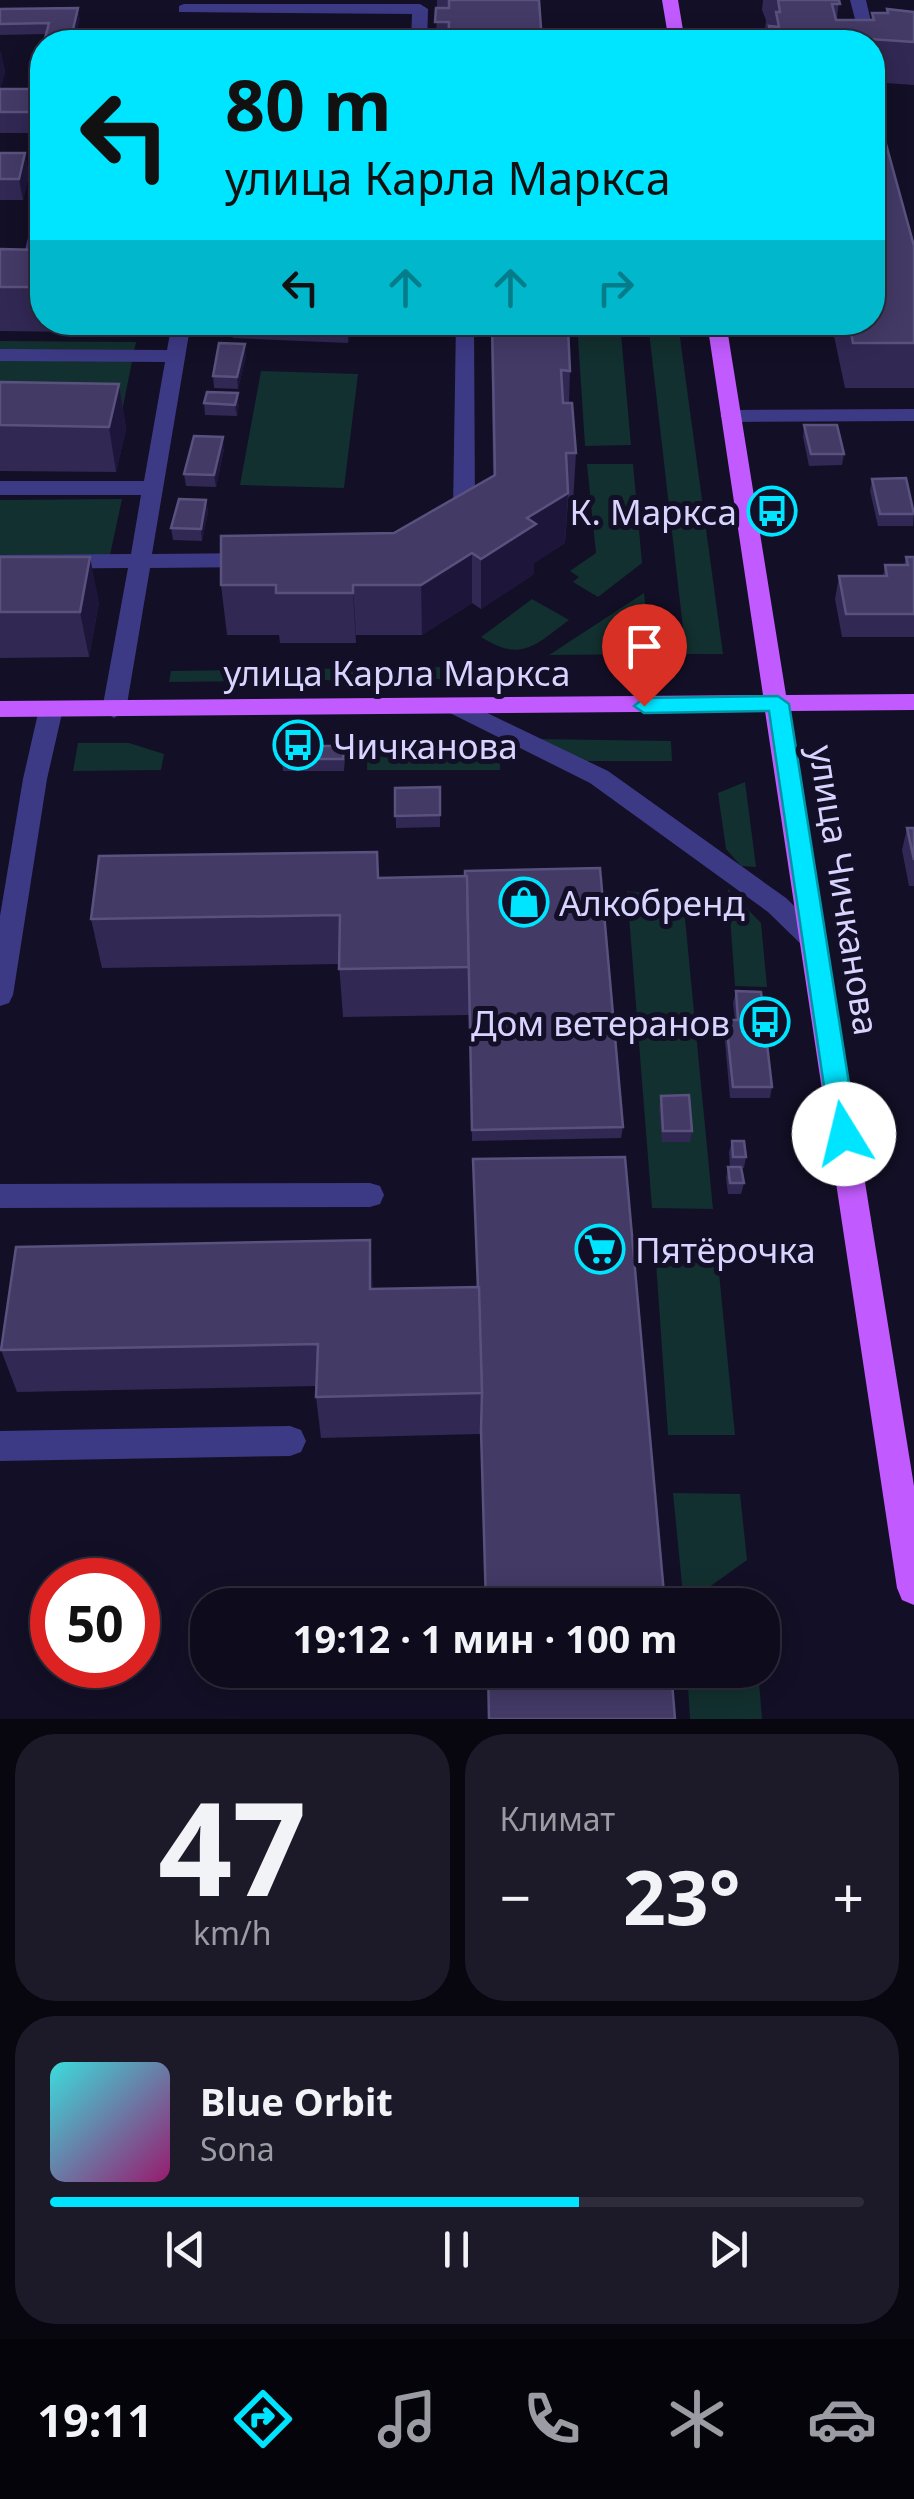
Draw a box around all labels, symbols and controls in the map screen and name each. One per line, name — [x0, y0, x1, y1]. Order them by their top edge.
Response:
text: 80 m — [225, 56, 392, 152]
icon: left — [60, 70, 190, 200]
text: улица Карла Маркса — [225, 147, 671, 208]
icon: left — [273, 260, 328, 315]
icon: ahead — [378, 260, 433, 315]
icon: ahead — [483, 260, 538, 315]
icon: right — [588, 260, 643, 315]
bus stop icon: К. Маркса — [746, 485, 798, 537]
place label: К. Маркса — [570, 488, 737, 535]
pin — [602, 604, 687, 707]
icon: arrive — [617, 619, 672, 674]
street label: улица Карла Маркса — [224, 649, 570, 696]
bus stop icon: Чичканова — [272, 719, 324, 771]
place label: Чичканова — [333, 722, 518, 769]
street label: улица Чичканова — [799, 742, 891, 1038]
shop icon: Алкобренд — [498, 876, 550, 928]
place label: Алкобренд — [559, 879, 745, 926]
bus stop icon: Дом ветеранов — [739, 996, 791, 1048]
place label: Дом ветеранов — [471, 999, 730, 1046]
position arrow — [792, 1082, 896, 1186]
supermarket icon: Пятёрочка — [574, 1223, 626, 1275]
place label: Пятёрочка — [635, 1226, 816, 1273]
speed limit sign: 50 — [30, 1558, 160, 1688]
text: 19:12 · 1 мин · 100 m — [293, 1612, 677, 1664]
text: 47 — [158, 1757, 307, 1934]
text: Климат — [500, 1797, 615, 1840]
text: 23° — [623, 1845, 741, 1947]
text: − — [500, 1859, 531, 1934]
text: + — [833, 1859, 864, 1934]
text: km/h — [193, 1911, 272, 1954]
text: Blue Orbit — [200, 2075, 393, 2127]
text: Sona — [200, 2127, 275, 2170]
icon: previous — [158, 2222, 213, 2277]
icon: pause — [429, 2222, 484, 2277]
icon: next — [701, 2222, 756, 2277]
icon: directions — [228, 2384, 298, 2454]
icon: music — [372, 2384, 442, 2454]
icon: phone — [517, 2384, 587, 2454]
icon: climate — [662, 2384, 732, 2454]
icon: car — [807, 2384, 877, 2454]
text: 19:11 — [37, 2389, 153, 2450]

